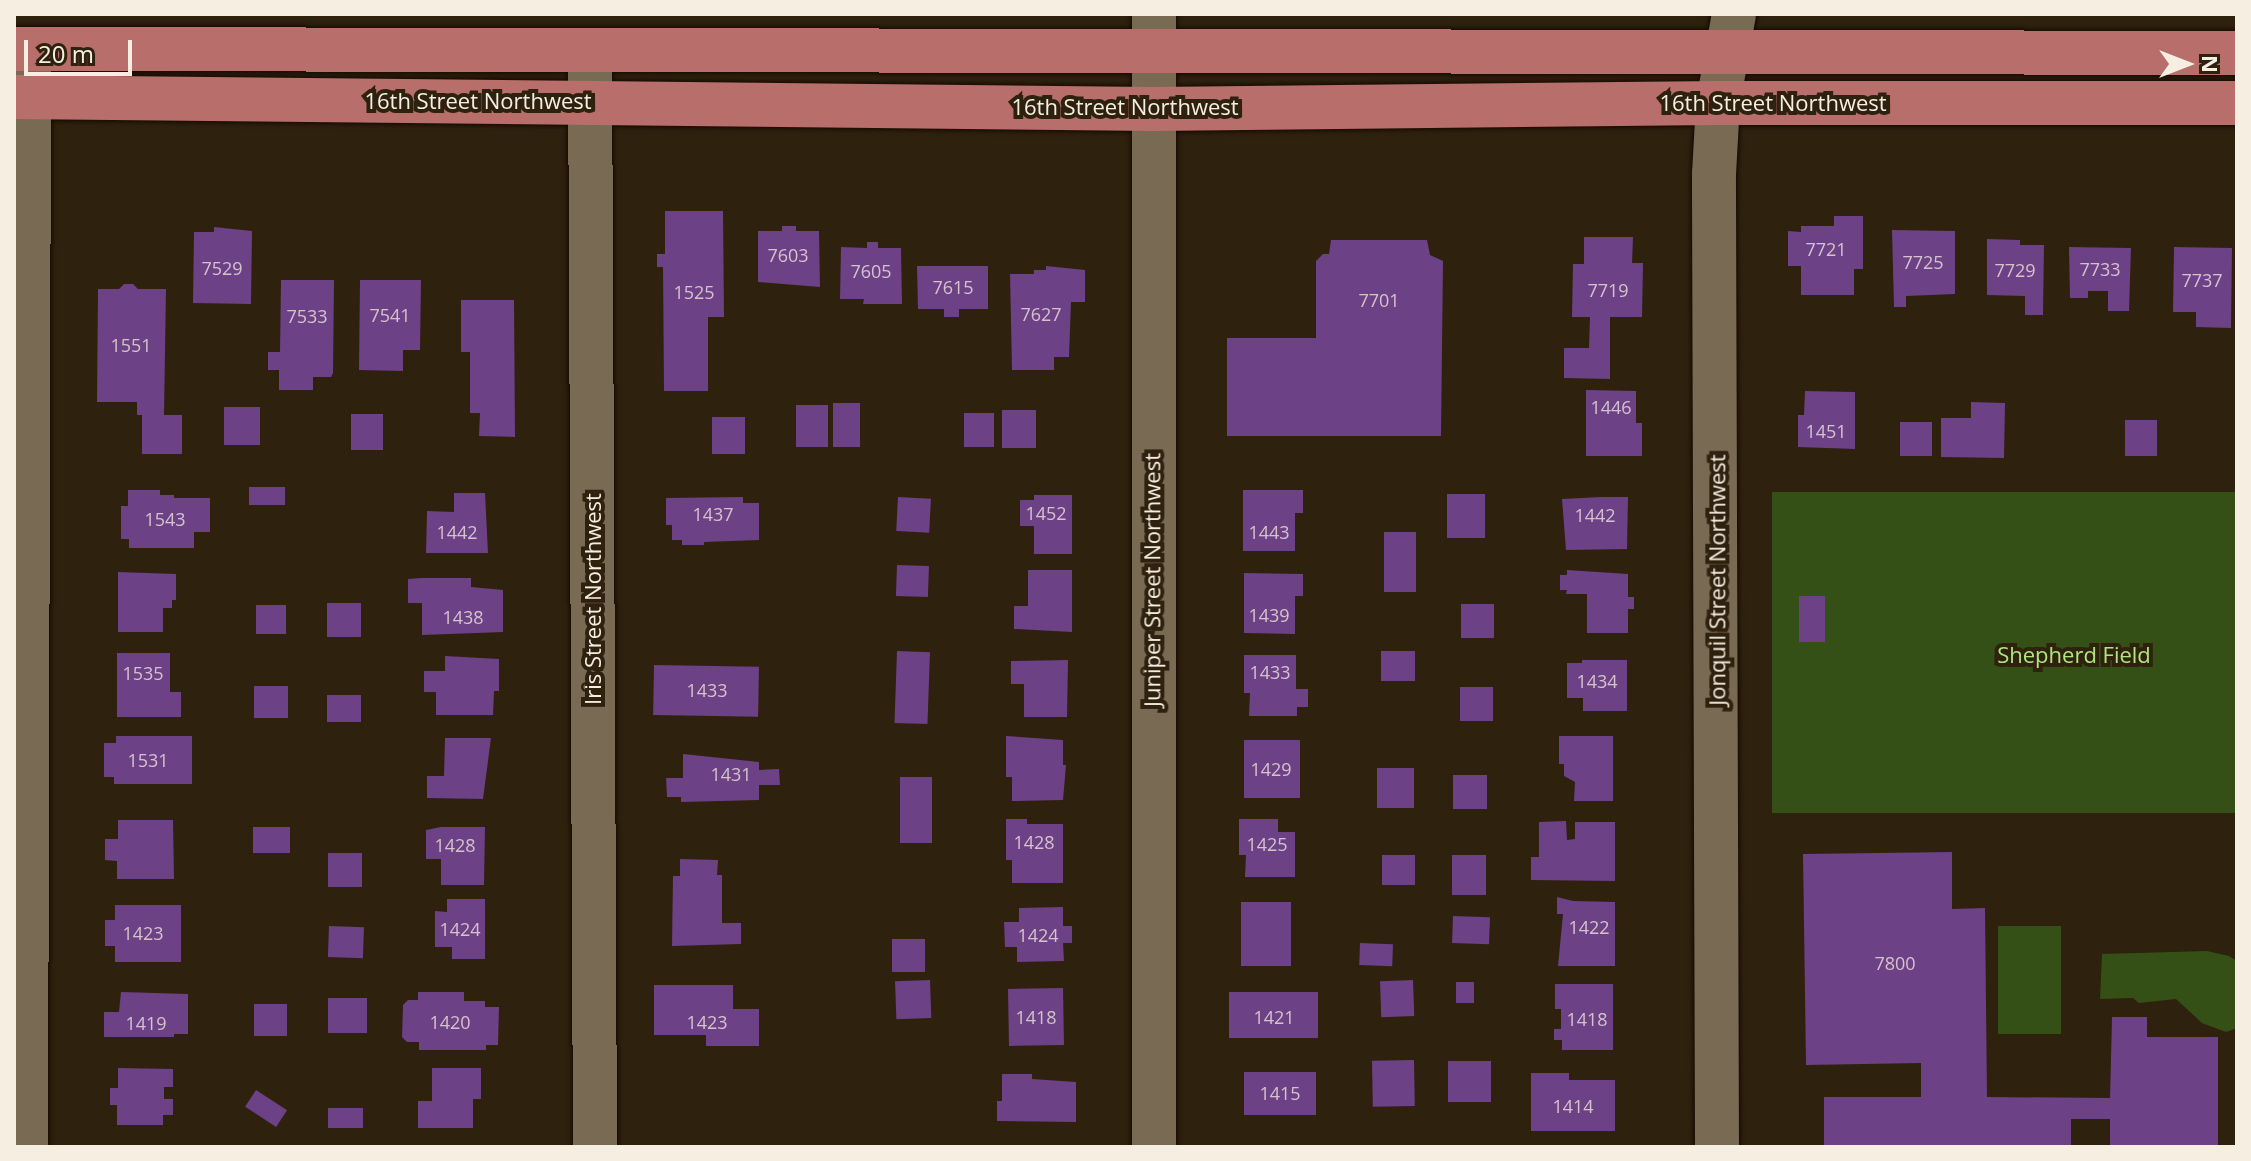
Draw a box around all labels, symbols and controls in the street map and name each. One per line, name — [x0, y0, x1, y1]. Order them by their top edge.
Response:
scale bar — [28, 24, 136, 74]
north arrow — [2147, 24, 2227, 104]
text: 20 m — [38, 37, 94, 70]
text: N — [2196, 55, 2226, 73]
street label: 16th Street Northwest — [364, 88, 592, 114]
street label: 16th Street Northwest — [1659, 90, 1887, 116]
street label: 16th Street Northwest — [1011, 94, 1239, 120]
house number: 7721 — [1805, 238, 1847, 260]
house number: 7603 — [767, 244, 809, 266]
house number: 7725 — [1902, 251, 1944, 273]
house number: 7529 — [201, 257, 243, 279]
house number: 7733 — [2079, 258, 2121, 280]
house number: 7729 — [1994, 259, 2036, 281]
house number: 7605 — [850, 260, 892, 282]
house number: 7737 — [2181, 269, 2223, 291]
house number: 7615 — [932, 276, 974, 298]
house number: 7719 — [1587, 279, 1629, 301]
house number: 1525 — [673, 281, 715, 303]
house number: 7701 — [1358, 289, 1400, 311]
house number: 7627 — [1020, 303, 1062, 325]
house number: 7541 — [369, 304, 411, 326]
house number: 7533 — [286, 305, 328, 327]
house number: 1551 — [110, 334, 152, 356]
house number: 1446 — [1590, 396, 1632, 418]
house number: 1451 — [1805, 420, 1847, 442]
street label: Juniper Street Northwest — [1139, 453, 1165, 707]
street label: Jonquil Street Northwest — [1704, 454, 1730, 706]
street label: Iris Street Northwest — [580, 493, 606, 705]
house number: 1452 — [1025, 502, 1067, 524]
house number: 1437 — [692, 503, 734, 525]
house number: 1442 — [1574, 504, 1616, 526]
house number: 1543 — [144, 508, 186, 530]
house number: 1442 — [436, 521, 478, 543]
house number: 1443 — [1248, 521, 1290, 543]
house number: 1439 — [1248, 604, 1290, 626]
house number: 1438 — [442, 606, 484, 628]
park label: Shepherd Field — [1997, 642, 2151, 668]
house number: 1433 — [1249, 661, 1291, 683]
house number: 1535 — [122, 662, 164, 684]
house number: 1434 — [1576, 670, 1618, 692]
house number: 1433 — [686, 679, 728, 701]
house number: 1531 — [127, 749, 169, 771]
house number: 1429 — [1250, 758, 1292, 780]
house number: 1431 — [710, 763, 752, 785]
house number: 1428 — [1013, 831, 1055, 853]
house number: 1425 — [1246, 833, 1288, 855]
house number: 1428 — [434, 834, 476, 856]
house number: 1422 — [1568, 916, 1610, 938]
house number: 1424 — [439, 918, 481, 940]
house number: 1423 — [122, 922, 164, 944]
house number: 1424 — [1017, 924, 1059, 946]
house number: 7800 — [1874, 952, 1916, 974]
house number: 1418 — [1015, 1006, 1057, 1028]
house number: 1421 — [1253, 1006, 1295, 1028]
house number: 1418 — [1566, 1008, 1608, 1030]
house number: 1420 — [429, 1011, 471, 1033]
house number: 1423 — [686, 1011, 728, 1033]
house number: 1419 — [125, 1012, 167, 1034]
house number: 1415 — [1259, 1082, 1301, 1104]
house number: 1414 — [1552, 1095, 1594, 1117]

